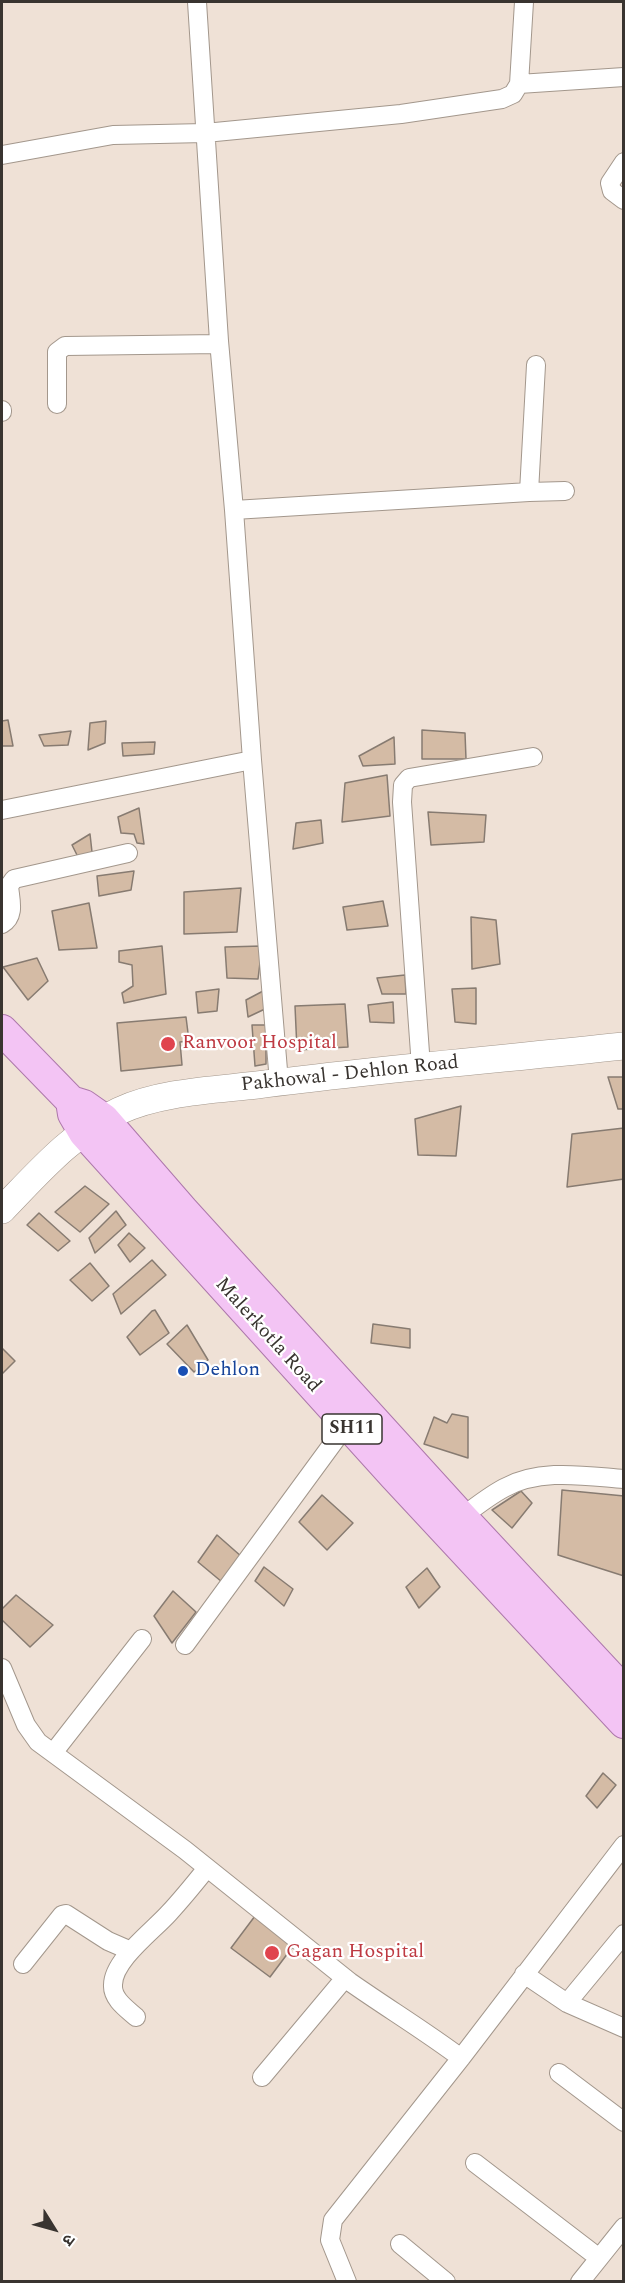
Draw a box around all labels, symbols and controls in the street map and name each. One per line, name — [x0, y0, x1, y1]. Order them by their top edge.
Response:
place label: Ranvoor Hospital — [182, 1032, 337, 1056]
marker: Ranvoor Hospital — [159, 1035, 177, 1053]
street label: Pakhowal - Dehlon Road — [240, 1052, 460, 1098]
street label: Malerkotla Road — [209, 1273, 325, 1399]
place label: Dehlon — [195, 1359, 260, 1383]
marker: Dehlon — [176, 1364, 190, 1378]
road number: SH11 — [322, 1414, 382, 1444]
place label: Gagan Hospital — [286, 1941, 424, 1965]
marker: Gagan Hospital — [263, 1944, 281, 1962]
north arrow — [24, 2199, 84, 2259]
text: उ — [56, 2229, 81, 2251]

